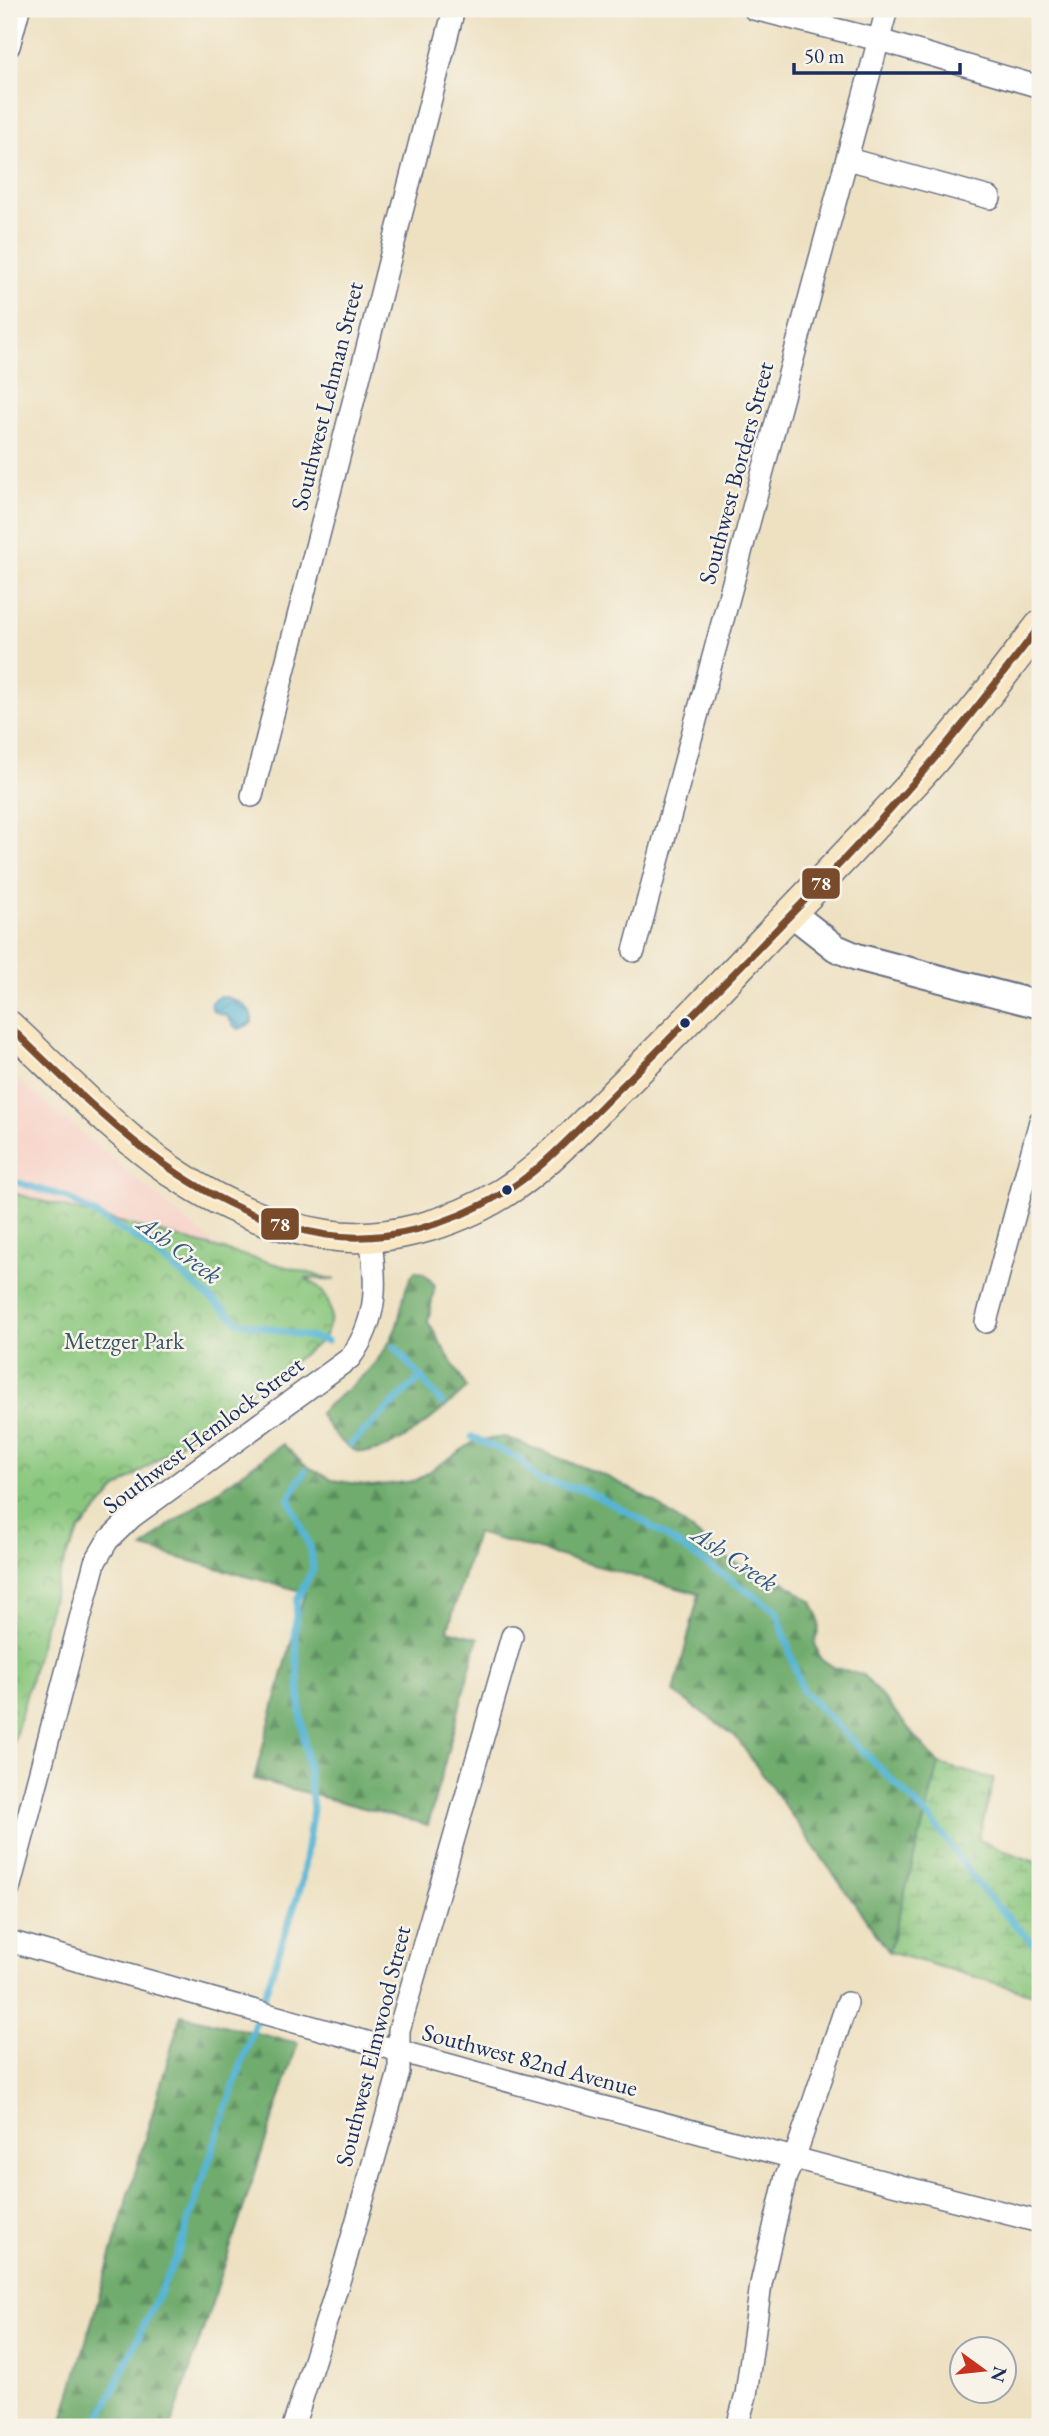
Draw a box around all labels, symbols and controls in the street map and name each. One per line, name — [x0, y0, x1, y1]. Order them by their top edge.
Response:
scale bar — [794, 32, 960, 76]
text: 50 m — [804, 42, 845, 69]
street label: Southwest Lehman Street — [283, 278, 370, 513]
street label: Southwest Borders Street — [691, 358, 780, 588]
line badge: 78 — [801, 867, 841, 900]
text: 78 — [811, 871, 831, 896]
unlabelled marker — [678, 1016, 692, 1030]
unlabelled marker — [500, 1183, 514, 1197]
water label: Ash Creek — [129, 1205, 229, 1292]
line badge: 78 — [260, 1207, 300, 1241]
text: 78 — [270, 1212, 290, 1237]
park label: Metzger Park — [64, 1325, 185, 1356]
street label: Southwest Hemlock Street — [96, 1349, 310, 1520]
water label: Ash Creek — [684, 1516, 785, 1599]
street label: Southwest Elmwood Street — [328, 1922, 418, 2169]
street label: Southwest 82nd Avenue — [419, 2016, 641, 2103]
north arrow — [948, 2334, 1018, 2404]
text: N — [985, 2364, 1013, 2386]

